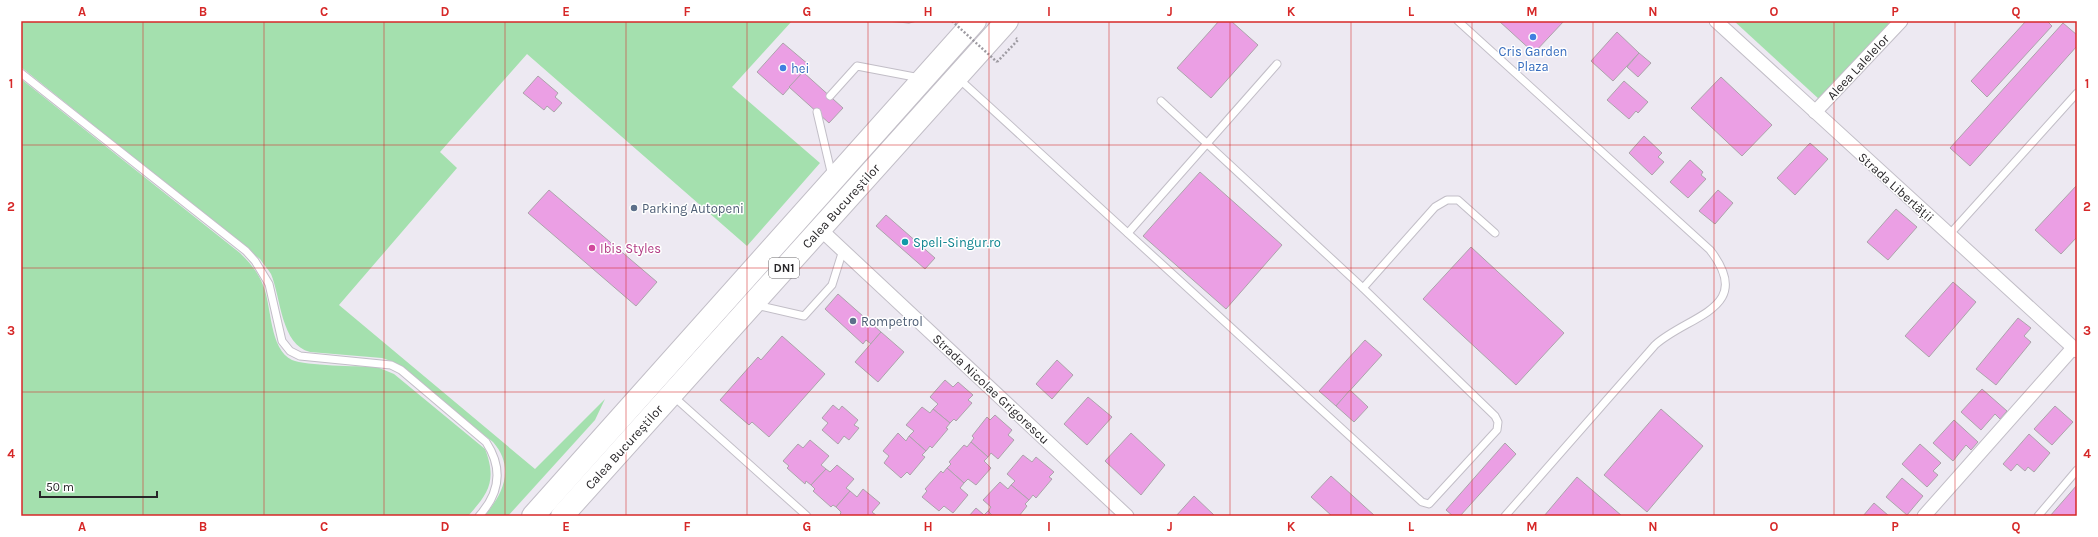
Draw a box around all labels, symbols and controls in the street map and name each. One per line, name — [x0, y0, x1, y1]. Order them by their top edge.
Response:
text: A — [78, 4, 86, 19]
text: B — [199, 4, 207, 19]
text: C — [320, 4, 328, 19]
text: D — [441, 4, 450, 19]
text: E — [562, 4, 570, 19]
text: F — [683, 4, 691, 19]
text: G — [803, 4, 811, 19]
text: H — [923, 4, 933, 19]
text: I — [1047, 4, 1051, 19]
text: J — [1167, 4, 1173, 19]
text: K — [1287, 4, 1296, 19]
text: L — [1408, 4, 1415, 19]
text: M — [1526, 4, 1538, 19]
text: N — [1648, 4, 1658, 19]
text: O — [1770, 4, 1779, 19]
text: P — [1891, 4, 1899, 19]
text: Q — [2012, 4, 2021, 19]
street label: Aleea Lalelelor — [1824, 31, 1892, 103]
marker: Cris Garden Plaza — [1528, 32, 1538, 42]
place label: Cris Garden Plaza — [1499, 44, 1567, 74]
place label: hei — [791, 61, 809, 76]
marker: hei — [778, 63, 788, 73]
text: 1 — [9, 76, 13, 91]
text: 1 — [2085, 76, 2089, 91]
street label: Strada Libertății — [1855, 149, 1937, 225]
street label: Calea Bucureștilor — [799, 160, 883, 251]
text: 2 — [7, 199, 15, 214]
text: 2 — [2083, 199, 2091, 214]
place label: Parking Autopeni — [642, 201, 744, 216]
marker: Parking Autopeni — [629, 203, 639, 213]
place label: Speli-Singur.ro — [913, 235, 1001, 250]
marker: Speli-Singur.ro — [900, 237, 910, 247]
place label: Ibis Styles — [600, 241, 661, 256]
marker: Ibis Styles — [587, 243, 597, 253]
road number: DN1 — [769, 258, 799, 278]
place label: Rompetrol — [861, 314, 923, 329]
marker: Rompetrol — [848, 316, 858, 326]
text: 3 — [7, 323, 15, 338]
text: 3 — [2083, 323, 2091, 338]
street label: Strada Nicolae Grigorescu — [930, 331, 1052, 447]
street label: Calea Bucureștilor — [582, 401, 666, 492]
text: 4 — [7, 446, 15, 461]
text: 4 — [2083, 446, 2091, 461]
scale bar — [40, 473, 157, 499]
text: 50 m — [46, 480, 74, 494]
text: A — [78, 519, 86, 534]
text: B — [199, 519, 207, 534]
text: C — [320, 519, 328, 534]
text: D — [441, 519, 450, 534]
text: E — [562, 519, 570, 534]
text: F — [683, 519, 691, 534]
text: G — [803, 519, 811, 534]
text: H — [923, 519, 933, 534]
text: I — [1047, 519, 1051, 534]
text: J — [1167, 519, 1173, 534]
text: K — [1287, 519, 1296, 534]
text: L — [1408, 519, 1415, 534]
text: M — [1526, 519, 1538, 534]
text: N — [1648, 519, 1658, 534]
text: O — [1770, 519, 1779, 534]
text: P — [1891, 519, 1899, 534]
text: Q — [2012, 519, 2021, 534]

